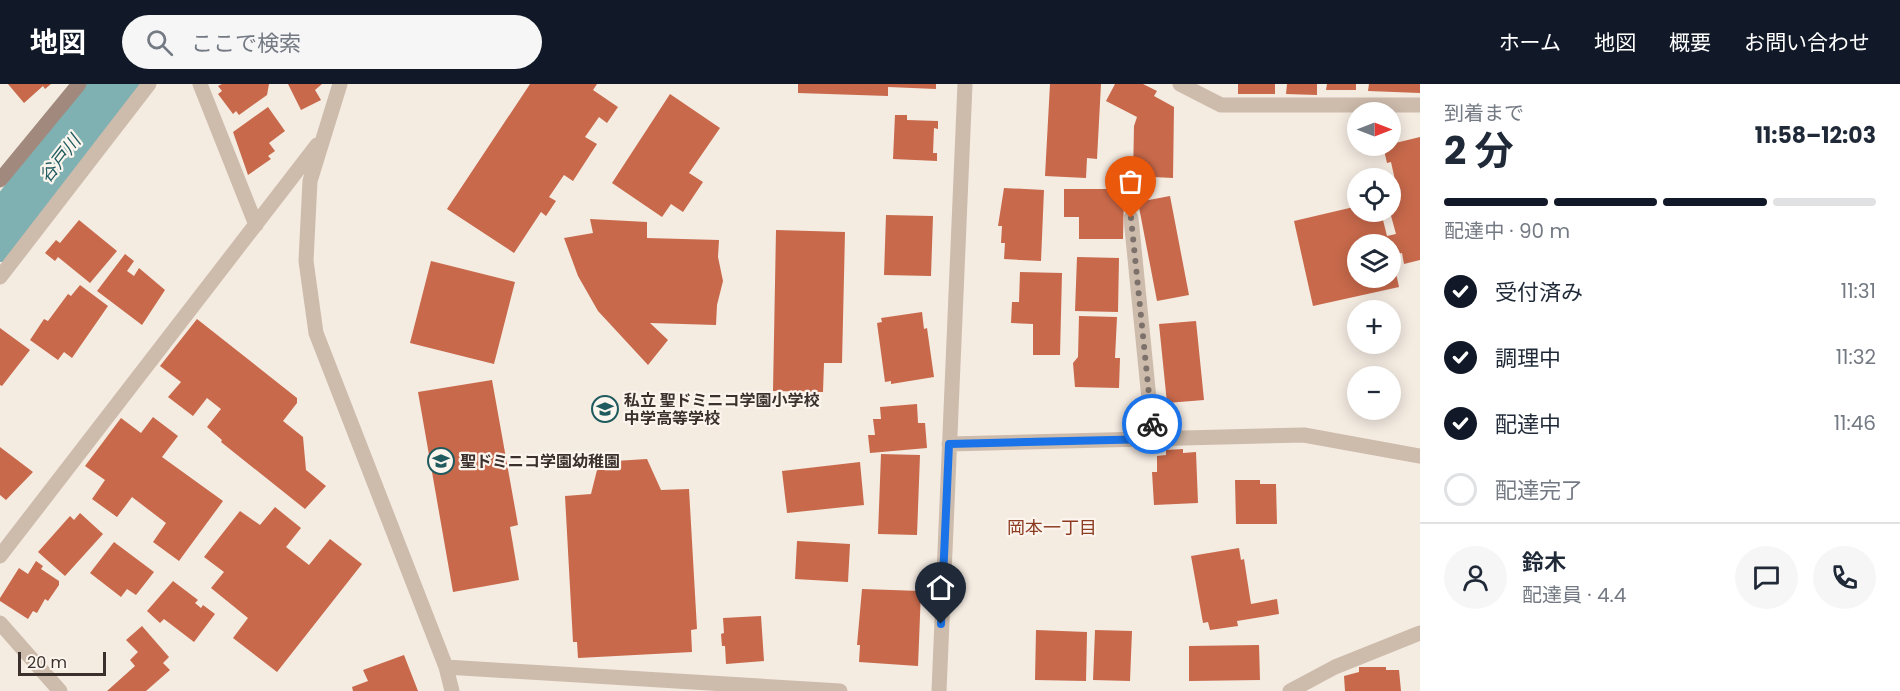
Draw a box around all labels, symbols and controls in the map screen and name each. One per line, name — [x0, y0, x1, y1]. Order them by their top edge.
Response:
search box — [122, 15, 542, 69]
text: 地図 — [30, 23, 86, 62]
icon: search — [143, 26, 176, 59]
text: ここで検索 — [191, 28, 301, 59]
text: ホーム — [1499, 28, 1561, 57]
text: 地図 — [1594, 28, 1636, 57]
text: 概要 — [1669, 28, 1711, 57]
text: お問い合わせ — [1744, 28, 1870, 57]
text: 到着まで — [1444, 99, 1524, 127]
north arrow — [1347, 102, 1401, 156]
map controls — [1347, 102, 1401, 420]
text: 11:58–12:03 — [1755, 120, 1876, 151]
text: 2 分 — [1444, 123, 1514, 178]
water label: 谷戸川 — [33, 128, 87, 188]
pin — [1105, 156, 1156, 218]
icon: bag — [1114, 165, 1147, 198]
button: locate — [1347, 168, 1401, 222]
text: 配達中 · 90 m — [1444, 217, 1570, 245]
button: layers — [1347, 234, 1401, 288]
icon: check — [1444, 275, 1477, 308]
text: 受付済み — [1495, 277, 1583, 308]
text: 11:31 — [1841, 277, 1876, 305]
button: + — [1347, 300, 1401, 354]
icon: check — [1444, 341, 1477, 374]
text: 調理中 — [1495, 343, 1561, 374]
text: 11:32 — [1836, 343, 1876, 371]
button: − — [1347, 366, 1401, 420]
place label: 私立 聖ドミニコ学園小学校 中学高等学校 — [624, 389, 819, 430]
school or university icon: 私立 聖ドミニコ学園小学校 中学高等学校 — [590, 394, 620, 424]
courier — [1122, 394, 1182, 454]
icon: check — [1444, 407, 1477, 440]
icon: bike — [1136, 408, 1169, 441]
text: 配達中 — [1495, 409, 1561, 440]
text: 11:46 — [1834, 409, 1876, 437]
school or university icon: 聖ドミニコ学園幼稚園 — [426, 446, 456, 476]
place label: 聖ドミニコ学園幼稚園 — [460, 450, 620, 473]
text: 配達完了 — [1495, 475, 1583, 506]
district label: 岡本一丁目 — [1007, 515, 1097, 540]
button: person — [1444, 546, 1507, 609]
button: chat — [1735, 546, 1798, 609]
button: phone — [1813, 546, 1876, 609]
text: 鈴木 — [1522, 547, 1566, 578]
pin — [915, 562, 966, 624]
icon: home — [924, 571, 957, 604]
text: 配達員 · 4.4 — [1522, 581, 1626, 609]
scale bar — [18, 649, 106, 676]
text: 20 m — [27, 651, 67, 674]

